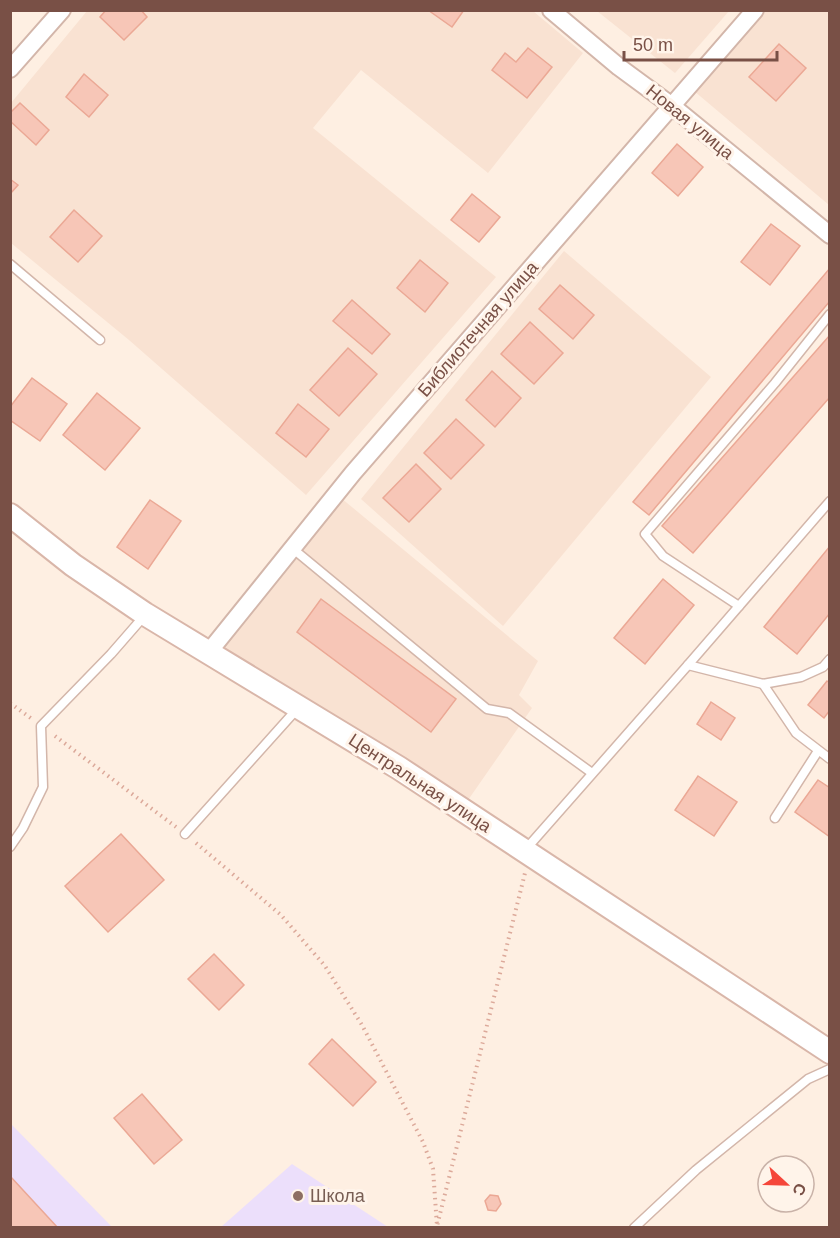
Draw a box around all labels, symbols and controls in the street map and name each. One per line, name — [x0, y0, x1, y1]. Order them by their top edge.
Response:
scale bar — [624, 24, 777, 62]
text: 50 m — [633, 35, 673, 55]
street label: Новая улица — [642, 81, 738, 164]
street label: Библиотечная улица — [414, 257, 543, 401]
street label: Центральная улица — [345, 730, 496, 837]
north arrow — [756, 1154, 816, 1214]
text: С — [789, 1181, 809, 1198]
place label: Школа — [310, 1186, 366, 1206]
marker: Школа — [291, 1189, 305, 1203]

